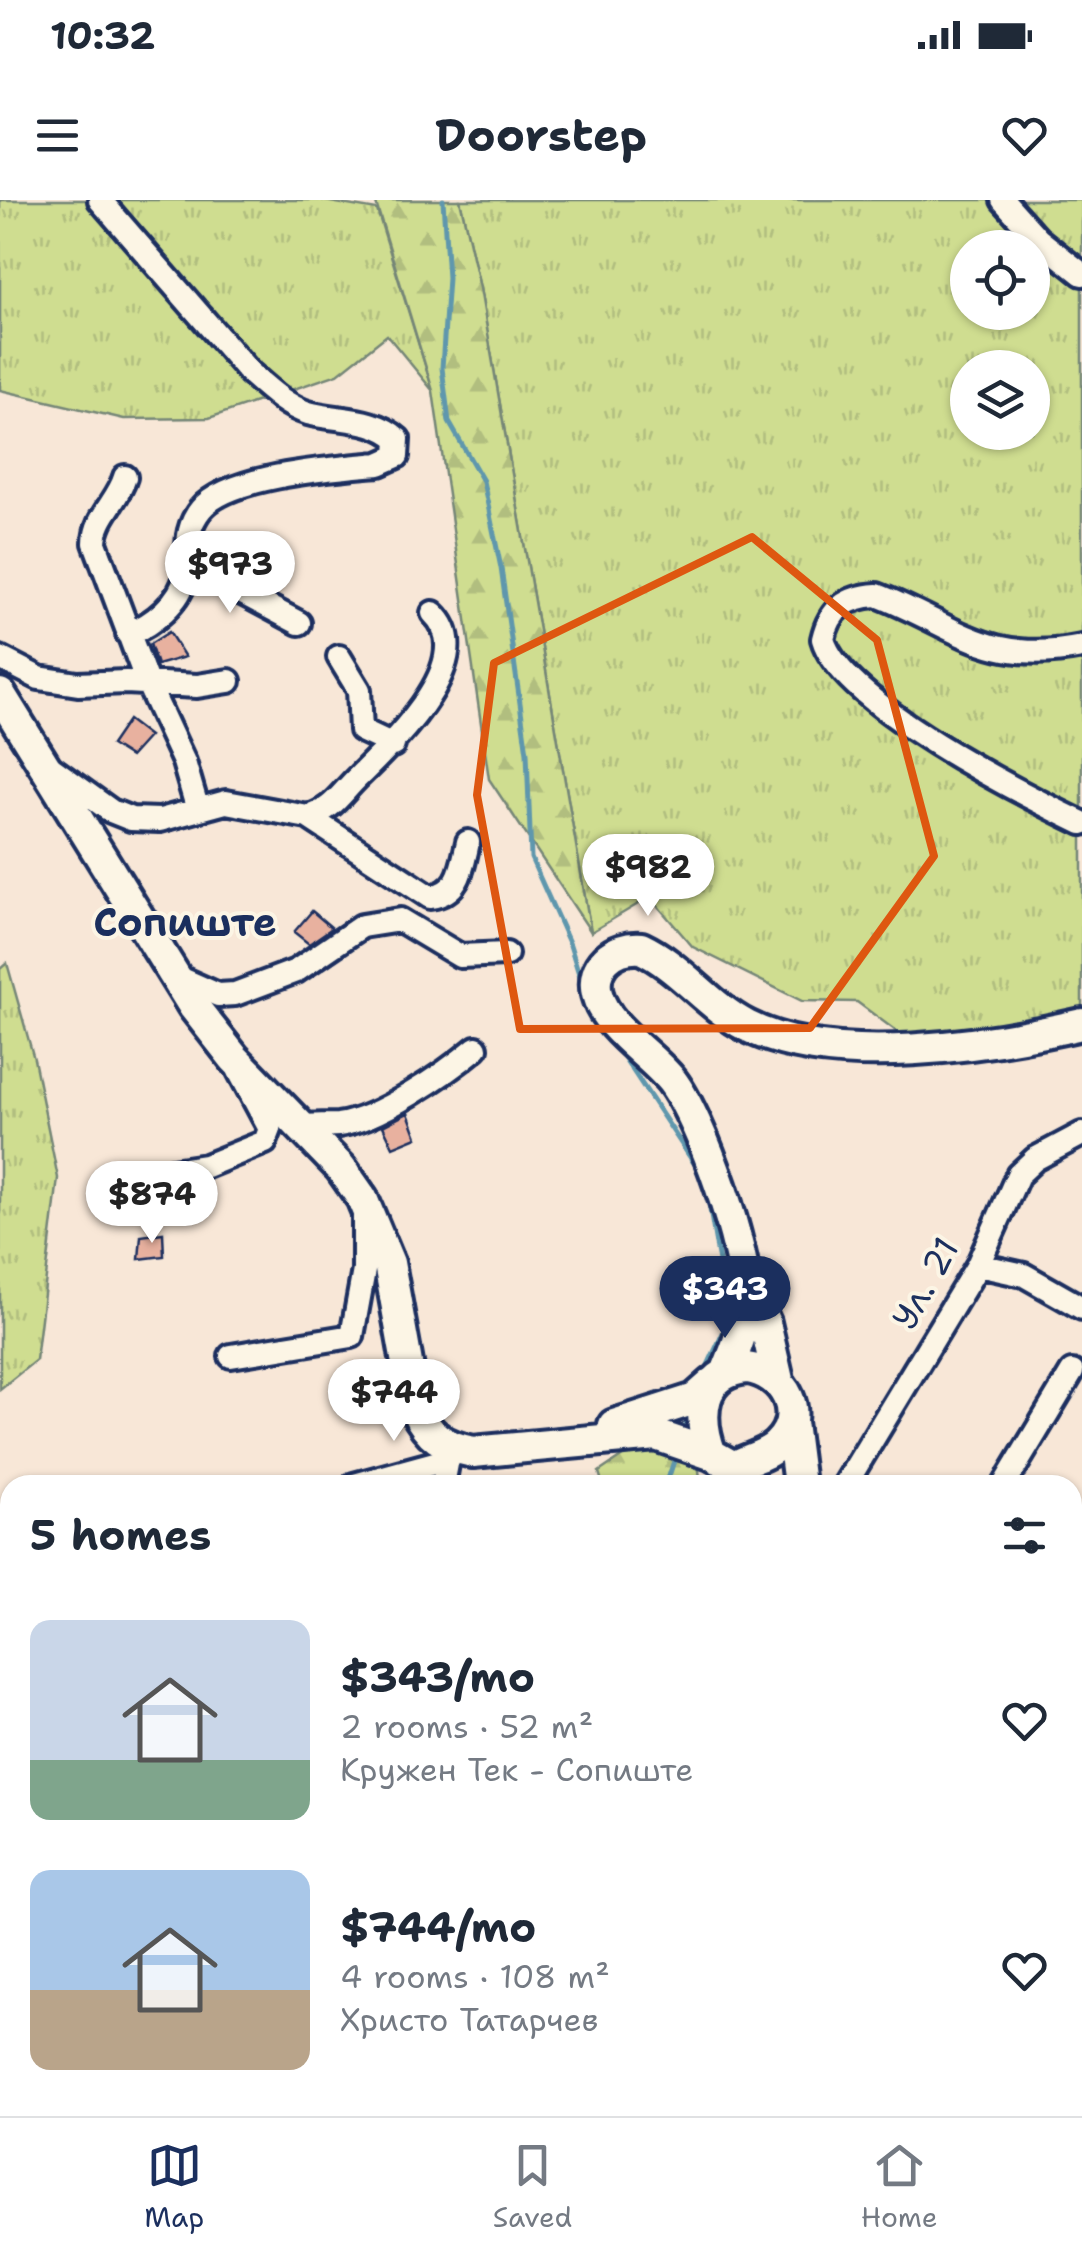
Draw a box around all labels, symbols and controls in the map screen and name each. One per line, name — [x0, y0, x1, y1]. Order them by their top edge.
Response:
text: 10:32 — [50, 10, 155, 61]
text: Doorstep — [435, 105, 647, 165]
icon: menu — [30, 108, 85, 163]
icon: heart — [997, 108, 1052, 163]
map controls — [950, 230, 1050, 450]
button: locate — [950, 230, 1050, 330]
button: layers — [950, 350, 1050, 450]
pin: $973 — [171, 531, 289, 616]
text: $973 — [187, 542, 273, 585]
pin: $982 — [589, 834, 707, 919]
text: $982 — [604, 845, 692, 888]
district label: Сопиште — [93, 895, 277, 949]
pin: $874 — [93, 1161, 211, 1246]
text: $874 — [108, 1172, 196, 1215]
street label: Ул. 21 — [881, 1229, 969, 1337]
pin: $343 — [666, 1256, 784, 1341]
text: $343 — [681, 1267, 769, 1310]
pin: $744 — [335, 1359, 453, 1444]
text: $744 — [350, 1370, 438, 1413]
text: 5 homes — [30, 1507, 211, 1563]
icon: filters — [997, 1508, 1052, 1563]
text: $343/mo — [340, 1649, 535, 1705]
icon: home — [110, 1660, 230, 1780]
icon: heart — [997, 1693, 1052, 1748]
text: 2 rooms · 52 m² — [340, 1705, 593, 1748]
text: Кружен Тек - Сопиште — [340, 1748, 693, 1791]
text: $744/mo — [340, 1899, 536, 1955]
icon: home — [110, 1910, 230, 2030]
icon: heart — [997, 1943, 1052, 1998]
text: 4 rooms · 108 m² — [340, 1955, 610, 1998]
text: Христо Татарчев — [340, 1998, 598, 2041]
tab: Map — [144, 2138, 204, 2236]
tab: Saved — [493, 2138, 572, 2236]
tab: Home — [861, 2138, 938, 2236]

